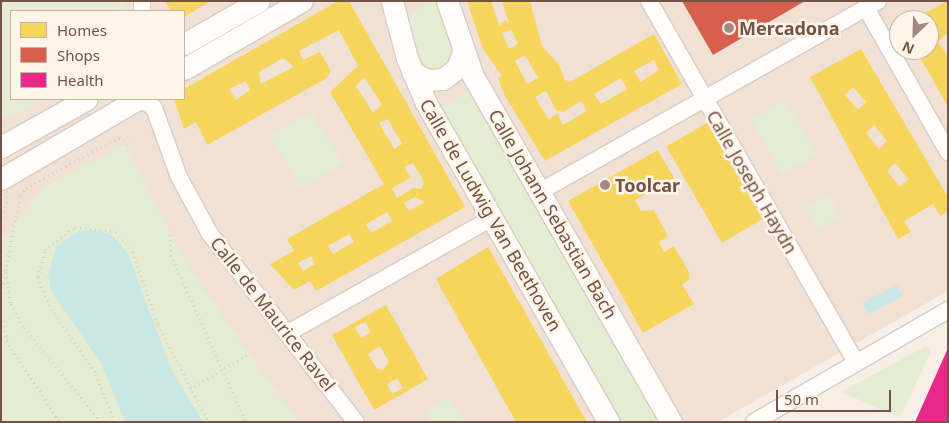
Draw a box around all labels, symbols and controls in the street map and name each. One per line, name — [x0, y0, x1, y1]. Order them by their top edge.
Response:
legend — [10, 10, 185, 100]
north arrow — [889, 10, 939, 60]
place label: Mercadona — [739, 17, 840, 39]
text: Homes — [57, 20, 107, 40]
marker: Mercadona — [723, 22, 735, 34]
text: N — [899, 37, 917, 59]
text: Shops — [57, 45, 100, 65]
text: Health — [57, 70, 104, 90]
street label: Calle de Ludwig Van Beethoven — [416, 95, 566, 335]
street label: Calle Johann Sebastian Bach — [484, 106, 622, 322]
street label: Calle Joseph Haydn — [702, 107, 802, 257]
place label: Toolcar — [615, 174, 680, 196]
marker: Toolcar — [599, 179, 611, 191]
street label: Calle de Maurice Ravel — [206, 233, 340, 395]
scale bar — [779, 380, 894, 412]
text: 50 m — [784, 389, 819, 409]

